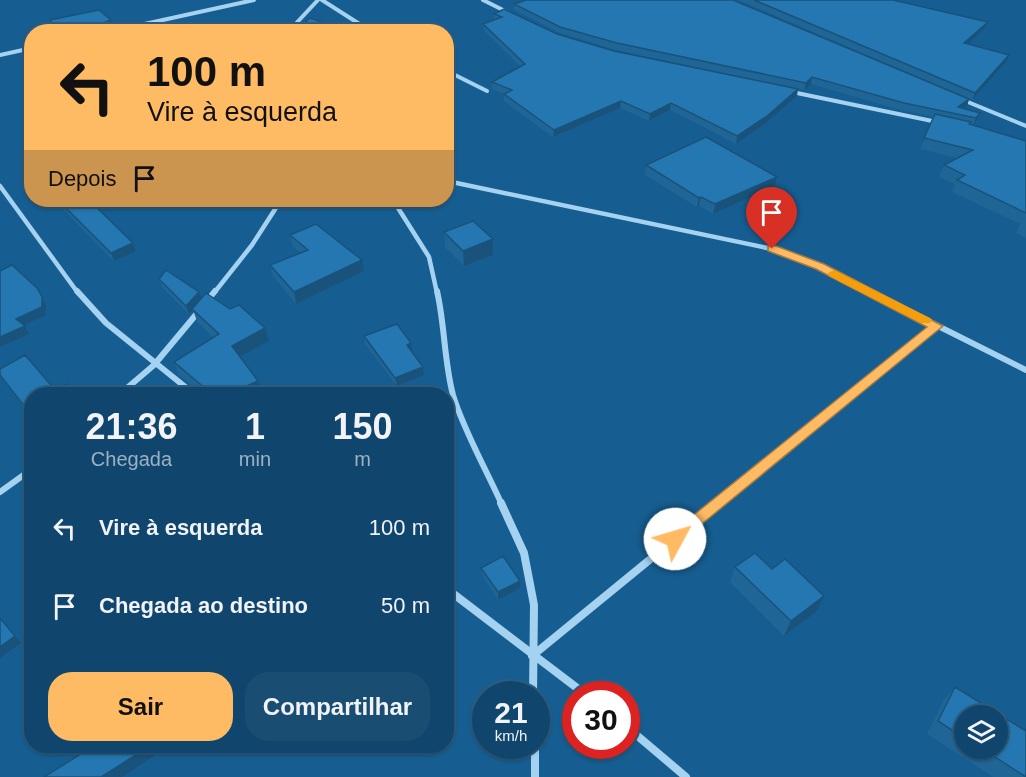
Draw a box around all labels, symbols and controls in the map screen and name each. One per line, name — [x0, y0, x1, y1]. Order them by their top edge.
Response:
icon: left — [48, 48, 126, 126]
text: 100 m — [147, 48, 266, 95]
text: Vire à esquerda — [147, 97, 337, 127]
icon: arrive — [128, 162, 161, 195]
text: Depois — [48, 166, 116, 191]
pin — [746, 187, 797, 249]
icon: arrive — [755, 196, 788, 229]
text: 21:36 — [85, 406, 177, 447]
text: 1 — [245, 406, 265, 447]
text: 150 — [332, 406, 393, 447]
text: Chegada — [91, 448, 172, 470]
text: min — [239, 448, 271, 470]
text: m — [354, 448, 371, 470]
position arrow — [643, 507, 707, 571]
icon: left — [48, 512, 81, 545]
text: Vire à esquerda — [99, 515, 262, 540]
text: 100 m — [369, 515, 430, 540]
icon: arrive — [48, 590, 81, 623]
text: Chegada ao destino — [99, 593, 308, 618]
text: 50 m — [381, 593, 430, 618]
button: Sair — [48, 672, 233, 741]
button: Compartilhar — [245, 672, 430, 741]
speed limit sign: 30 — [562, 681, 640, 759]
text: 21 — [494, 696, 528, 729]
map controls — [954, 705, 1008, 759]
button: layers — [954, 705, 1008, 759]
text: km/h — [495, 727, 527, 744]

